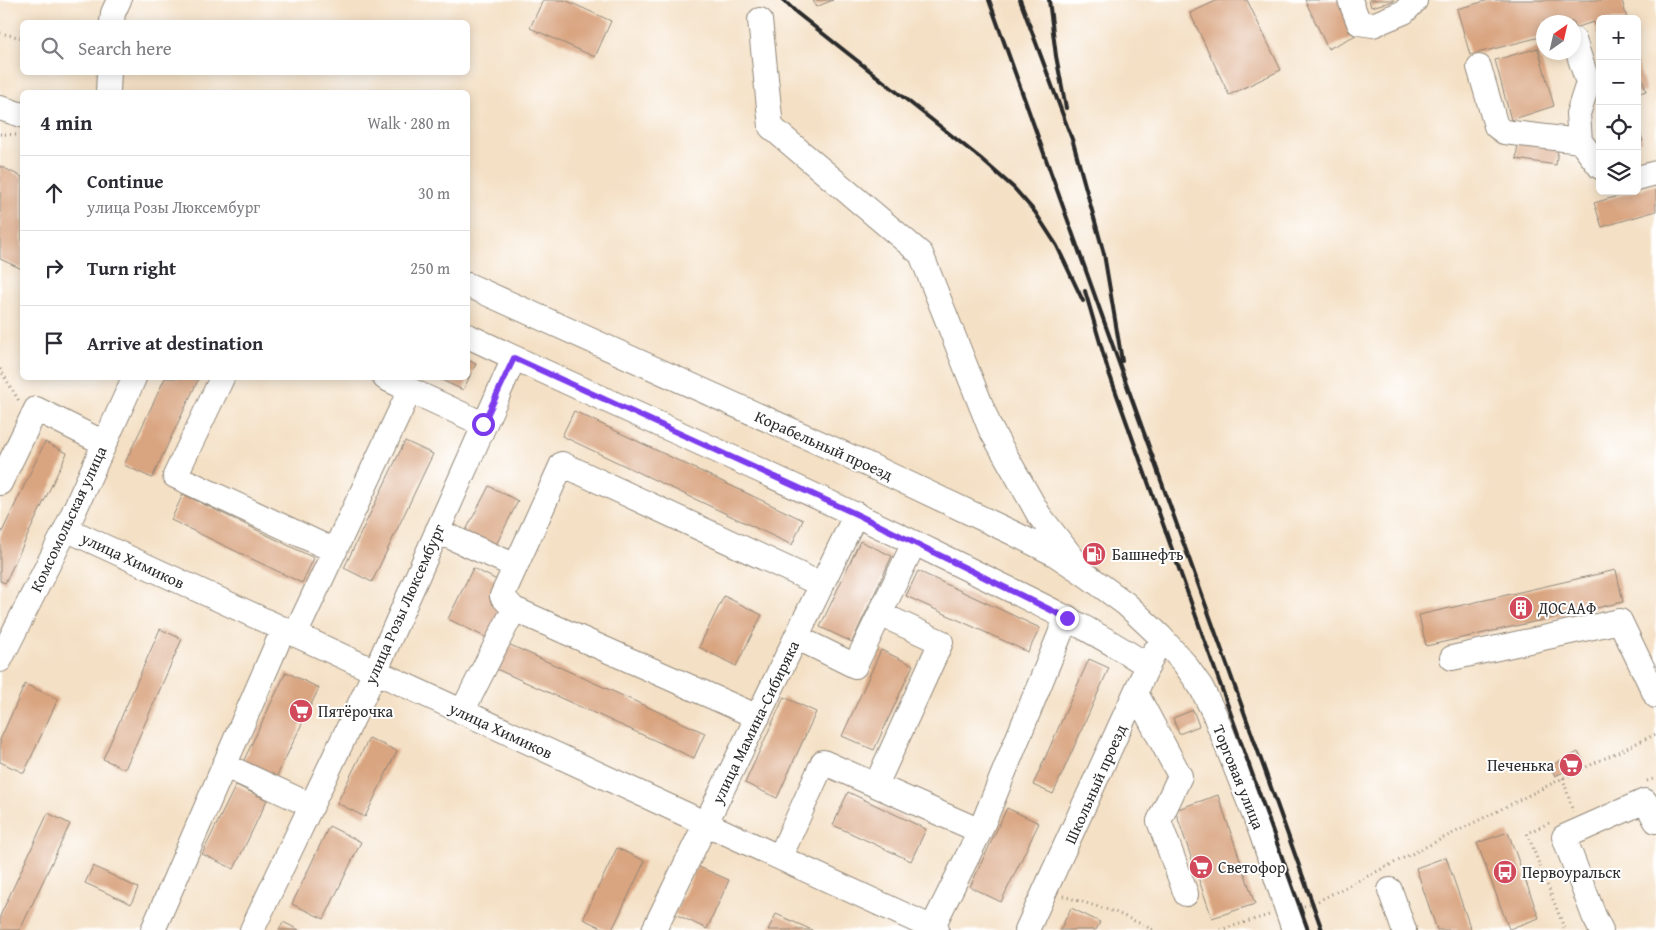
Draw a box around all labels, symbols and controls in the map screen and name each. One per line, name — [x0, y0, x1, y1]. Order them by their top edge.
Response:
north arrow — [1536, 15, 1581, 60]
map controls — [1596, 15, 1641, 195]
button: + — [1596, 15, 1641, 60]
search box — [20, 20, 470, 75]
icon: search — [38, 34, 66, 62]
text: Search here — [78, 34, 172, 62]
button: − — [1596, 60, 1641, 105]
button: locate — [1596, 105, 1641, 150]
text: 4 min — [40, 107, 92, 138]
text: Walk · 280 m — [367, 111, 450, 135]
button: layers — [1596, 150, 1641, 195]
text: Continue — [87, 167, 164, 195]
icon: ahead — [40, 179, 68, 207]
text: 30 m — [418, 181, 450, 205]
text: улица Розы Люксембург — [87, 195, 260, 219]
icon: right — [40, 254, 68, 282]
text: Turn right — [87, 254, 176, 282]
text: 250 m — [410, 256, 450, 280]
icon: arrive — [40, 329, 68, 357]
text: Arrive at destination — [87, 329, 263, 357]
street label: Корабельный проезд — [751, 404, 897, 486]
route start — [472, 413, 495, 436]
street label: Комсомольская улица — [24, 442, 113, 596]
street label: улица Розы Люксембург — [357, 520, 450, 689]
street label: улица Химиков — [77, 525, 189, 595]
fuel station icon: Башнефть — [1081, 541, 1107, 567]
place label: Башнефть — [1112, 542, 1184, 566]
building icon: ДОСААФ — [1508, 595, 1534, 621]
place label: ДОСААФ — [1537, 596, 1596, 620]
route end — [1056, 607, 1079, 630]
street label: улица Мамина-Сибиряка — [705, 636, 805, 809]
street label: улица Химиков — [445, 695, 557, 765]
supermarket icon: Пятёрочка — [288, 698, 314, 724]
place label: Пятёрочка — [318, 699, 393, 723]
street label: Школьный проезд — [1058, 720, 1132, 848]
street label: Торговая улица — [1207, 721, 1271, 833]
supermarket icon: Печенька — [1558, 752, 1584, 778]
place label: Печенька — [1487, 753, 1554, 777]
supermarket icon: Светофор — [1188, 854, 1214, 880]
place label: Светофор — [1218, 855, 1286, 879]
bus stop icon: Первоуральск — [1492, 859, 1518, 885]
place label: Первоуральск — [1522, 860, 1621, 884]

